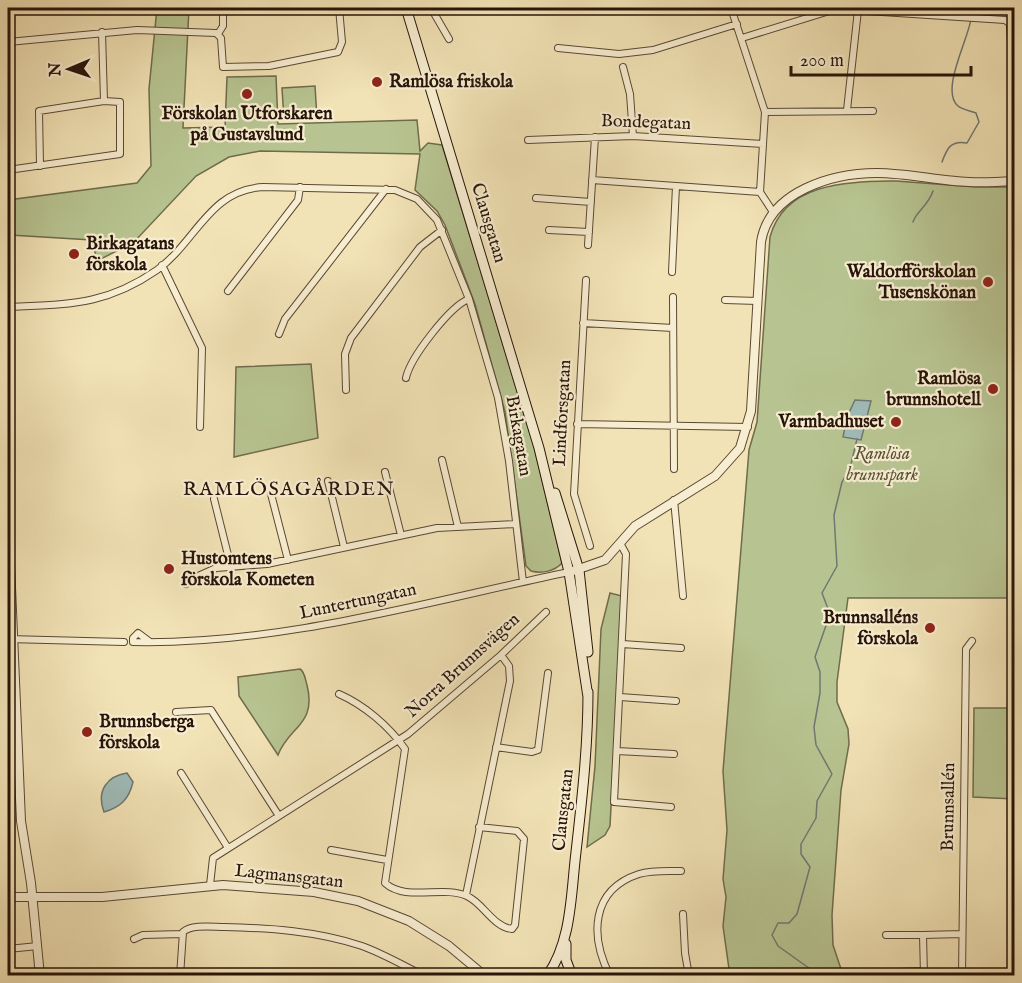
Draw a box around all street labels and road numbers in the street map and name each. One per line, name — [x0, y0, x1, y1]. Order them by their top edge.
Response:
street label: Bondegatan — [601, 110, 692, 136]
street label: Clausgatan — [465, 180, 511, 266]
street label: Lindforsgatan — [549, 359, 577, 467]
street label: Birkagatan — [500, 394, 536, 479]
street label: Luntertungatan — [297, 578, 419, 626]
street label: Norra Brunnsvägen — [401, 608, 525, 724]
street label: Brunnsallén — [937, 762, 961, 852]
street label: Clausgatan — [548, 767, 580, 852]
street label: Lagmansgatan — [234, 860, 345, 894]

